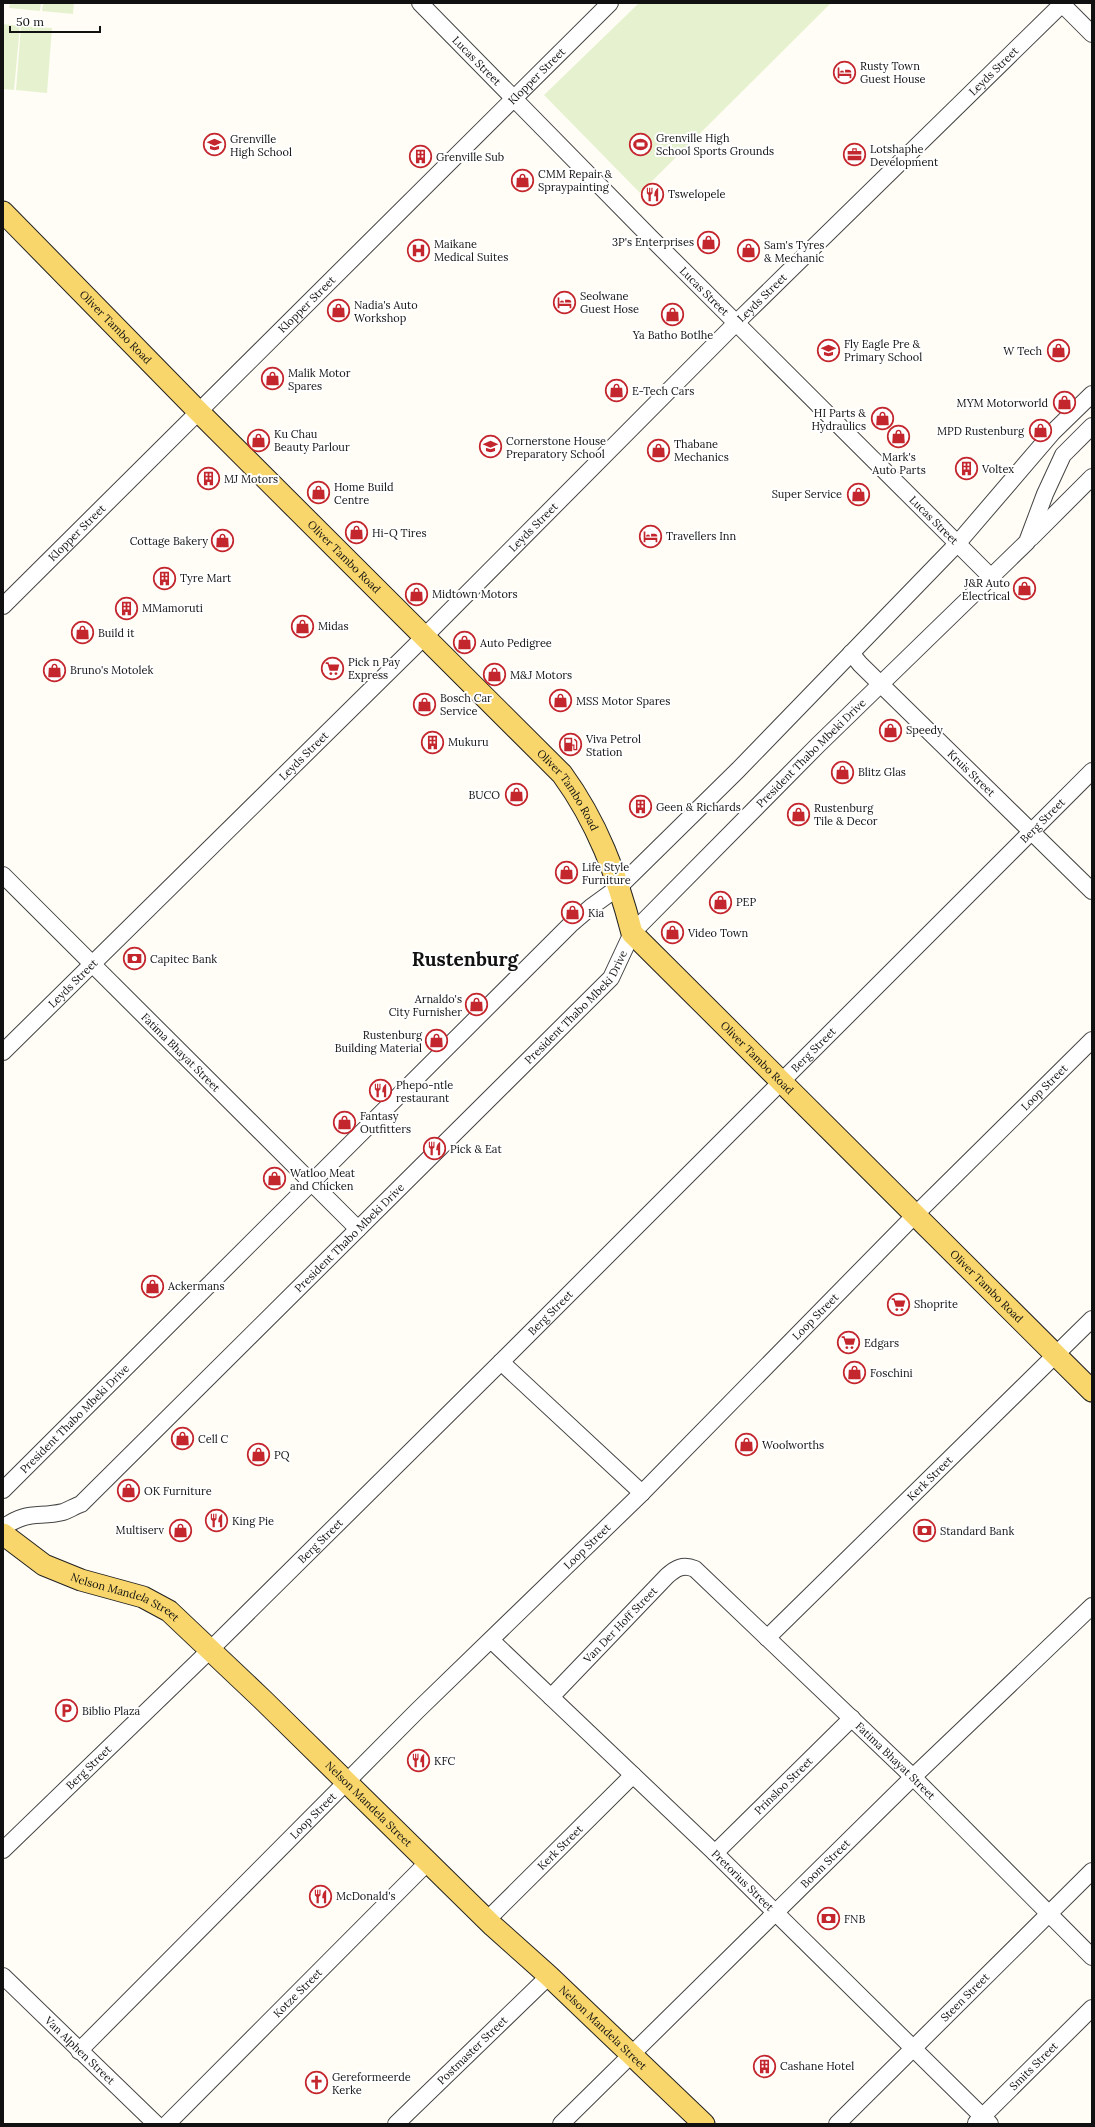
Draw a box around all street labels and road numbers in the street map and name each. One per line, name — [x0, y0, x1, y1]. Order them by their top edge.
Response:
street label: Lucas Street — [449, 33, 505, 89]
street label: Leyds Street — [966, 43, 1022, 98]
street label: Klopper Street — [505, 44, 569, 107]
street label: Lucas Street — [677, 264, 732, 319]
street label: Leyds Street — [734, 270, 790, 325]
street label: Klopper Street — [275, 272, 339, 336]
street label: Oliver Tambo Road — [77, 287, 155, 367]
street label: Lucas Street — [906, 493, 962, 548]
street label: Leyds Street — [506, 499, 561, 555]
street label: Klopper Street — [45, 501, 109, 564]
street label: Oliver Tambo Road — [305, 517, 384, 596]
street label: President Thabo Mbeki Drive — [753, 696, 869, 810]
street label: Leyds Street — [276, 728, 332, 783]
street label: Oliver Tambo Road — [534, 746, 602, 833]
street label: Kruis Street — [945, 747, 999, 800]
street label: Berg Street — [1017, 795, 1068, 846]
street label: President Thabo Mbeki Drive — [522, 948, 630, 1067]
street label: Leyds Street — [45, 955, 101, 1011]
street label: Fatima Bhayat Street — [138, 1010, 224, 1095]
street label: Oliver Tambo Road — [718, 1018, 797, 1097]
street label: Berg Street — [788, 1024, 839, 1075]
street label: Loop Street — [1018, 1061, 1071, 1113]
street label: President Thabo Mbeki Drive — [292, 1180, 407, 1295]
street label: Oliver Tambo Road — [947, 1247, 1027, 1326]
street label: Berg Street — [525, 1287, 576, 1338]
street label: Loop Street — [789, 1290, 842, 1343]
street label: President Thabo Mbeki Drive — [17, 1361, 132, 1476]
street label: Kerk Street — [904, 1452, 956, 1504]
street label: Berg Street — [295, 1515, 346, 1566]
street label: Loop Street — [561, 1520, 614, 1572]
street label: Nelson Mandela Street — [69, 1570, 183, 1625]
street label: Van Der Hoff Street — [580, 1583, 661, 1667]
street label: Fatima Bhayat Street — [853, 1719, 939, 1803]
street label: Berg Street — [63, 1742, 115, 1792]
street label: Prinsloo Street — [751, 1753, 816, 1817]
street label: Nelson Mandela Street — [323, 1758, 416, 1850]
street label: Loop Street — [287, 1789, 340, 1842]
street label: Kerk Street — [535, 1821, 586, 1873]
street label: Boom Street — [798, 1836, 853, 1891]
street label: Pretorius Street — [709, 1847, 777, 1914]
street label: Kotze Street — [270, 1965, 326, 2020]
street label: Steen Street — [937, 1969, 993, 2024]
street label: Nelson Mandela Street — [556, 1983, 651, 2073]
street label: Van Alphen Street — [41, 2013, 118, 2088]
street label: Postmaster Street — [434, 2013, 511, 2087]
street label: Smits Street — [1006, 2038, 1061, 2093]

